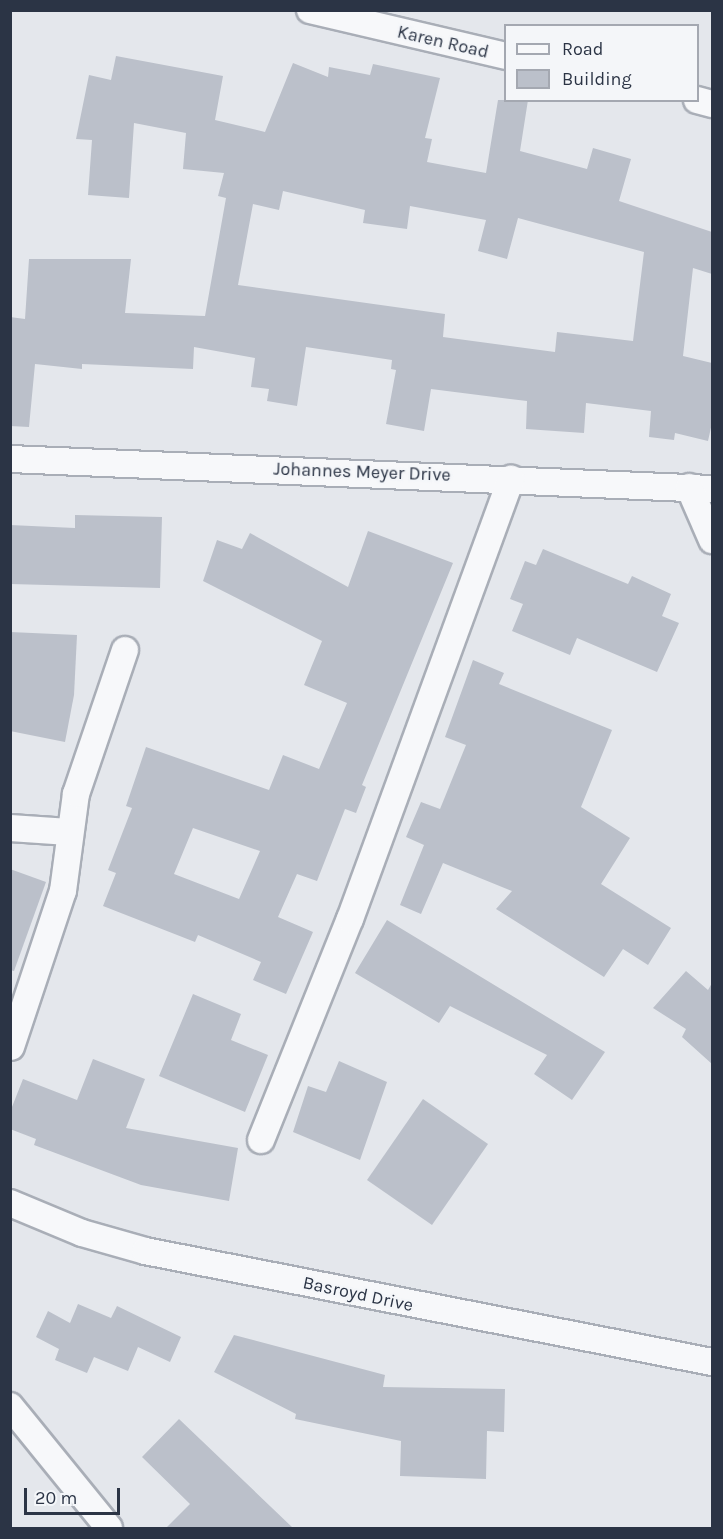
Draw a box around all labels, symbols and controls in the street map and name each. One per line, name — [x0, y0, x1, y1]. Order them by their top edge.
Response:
street label: Karen Road — [395, 21, 491, 63]
legend — [504, 24, 699, 102]
text: Road — [562, 38, 603, 60]
text: Building — [562, 68, 632, 90]
street label: Johannes Meyer Drive — [273, 458, 451, 486]
street label: Basroyd Drive — [301, 1272, 415, 1316]
scale bar — [27, 1476, 123, 1514]
text: 20 m — [35, 1487, 77, 1509]

